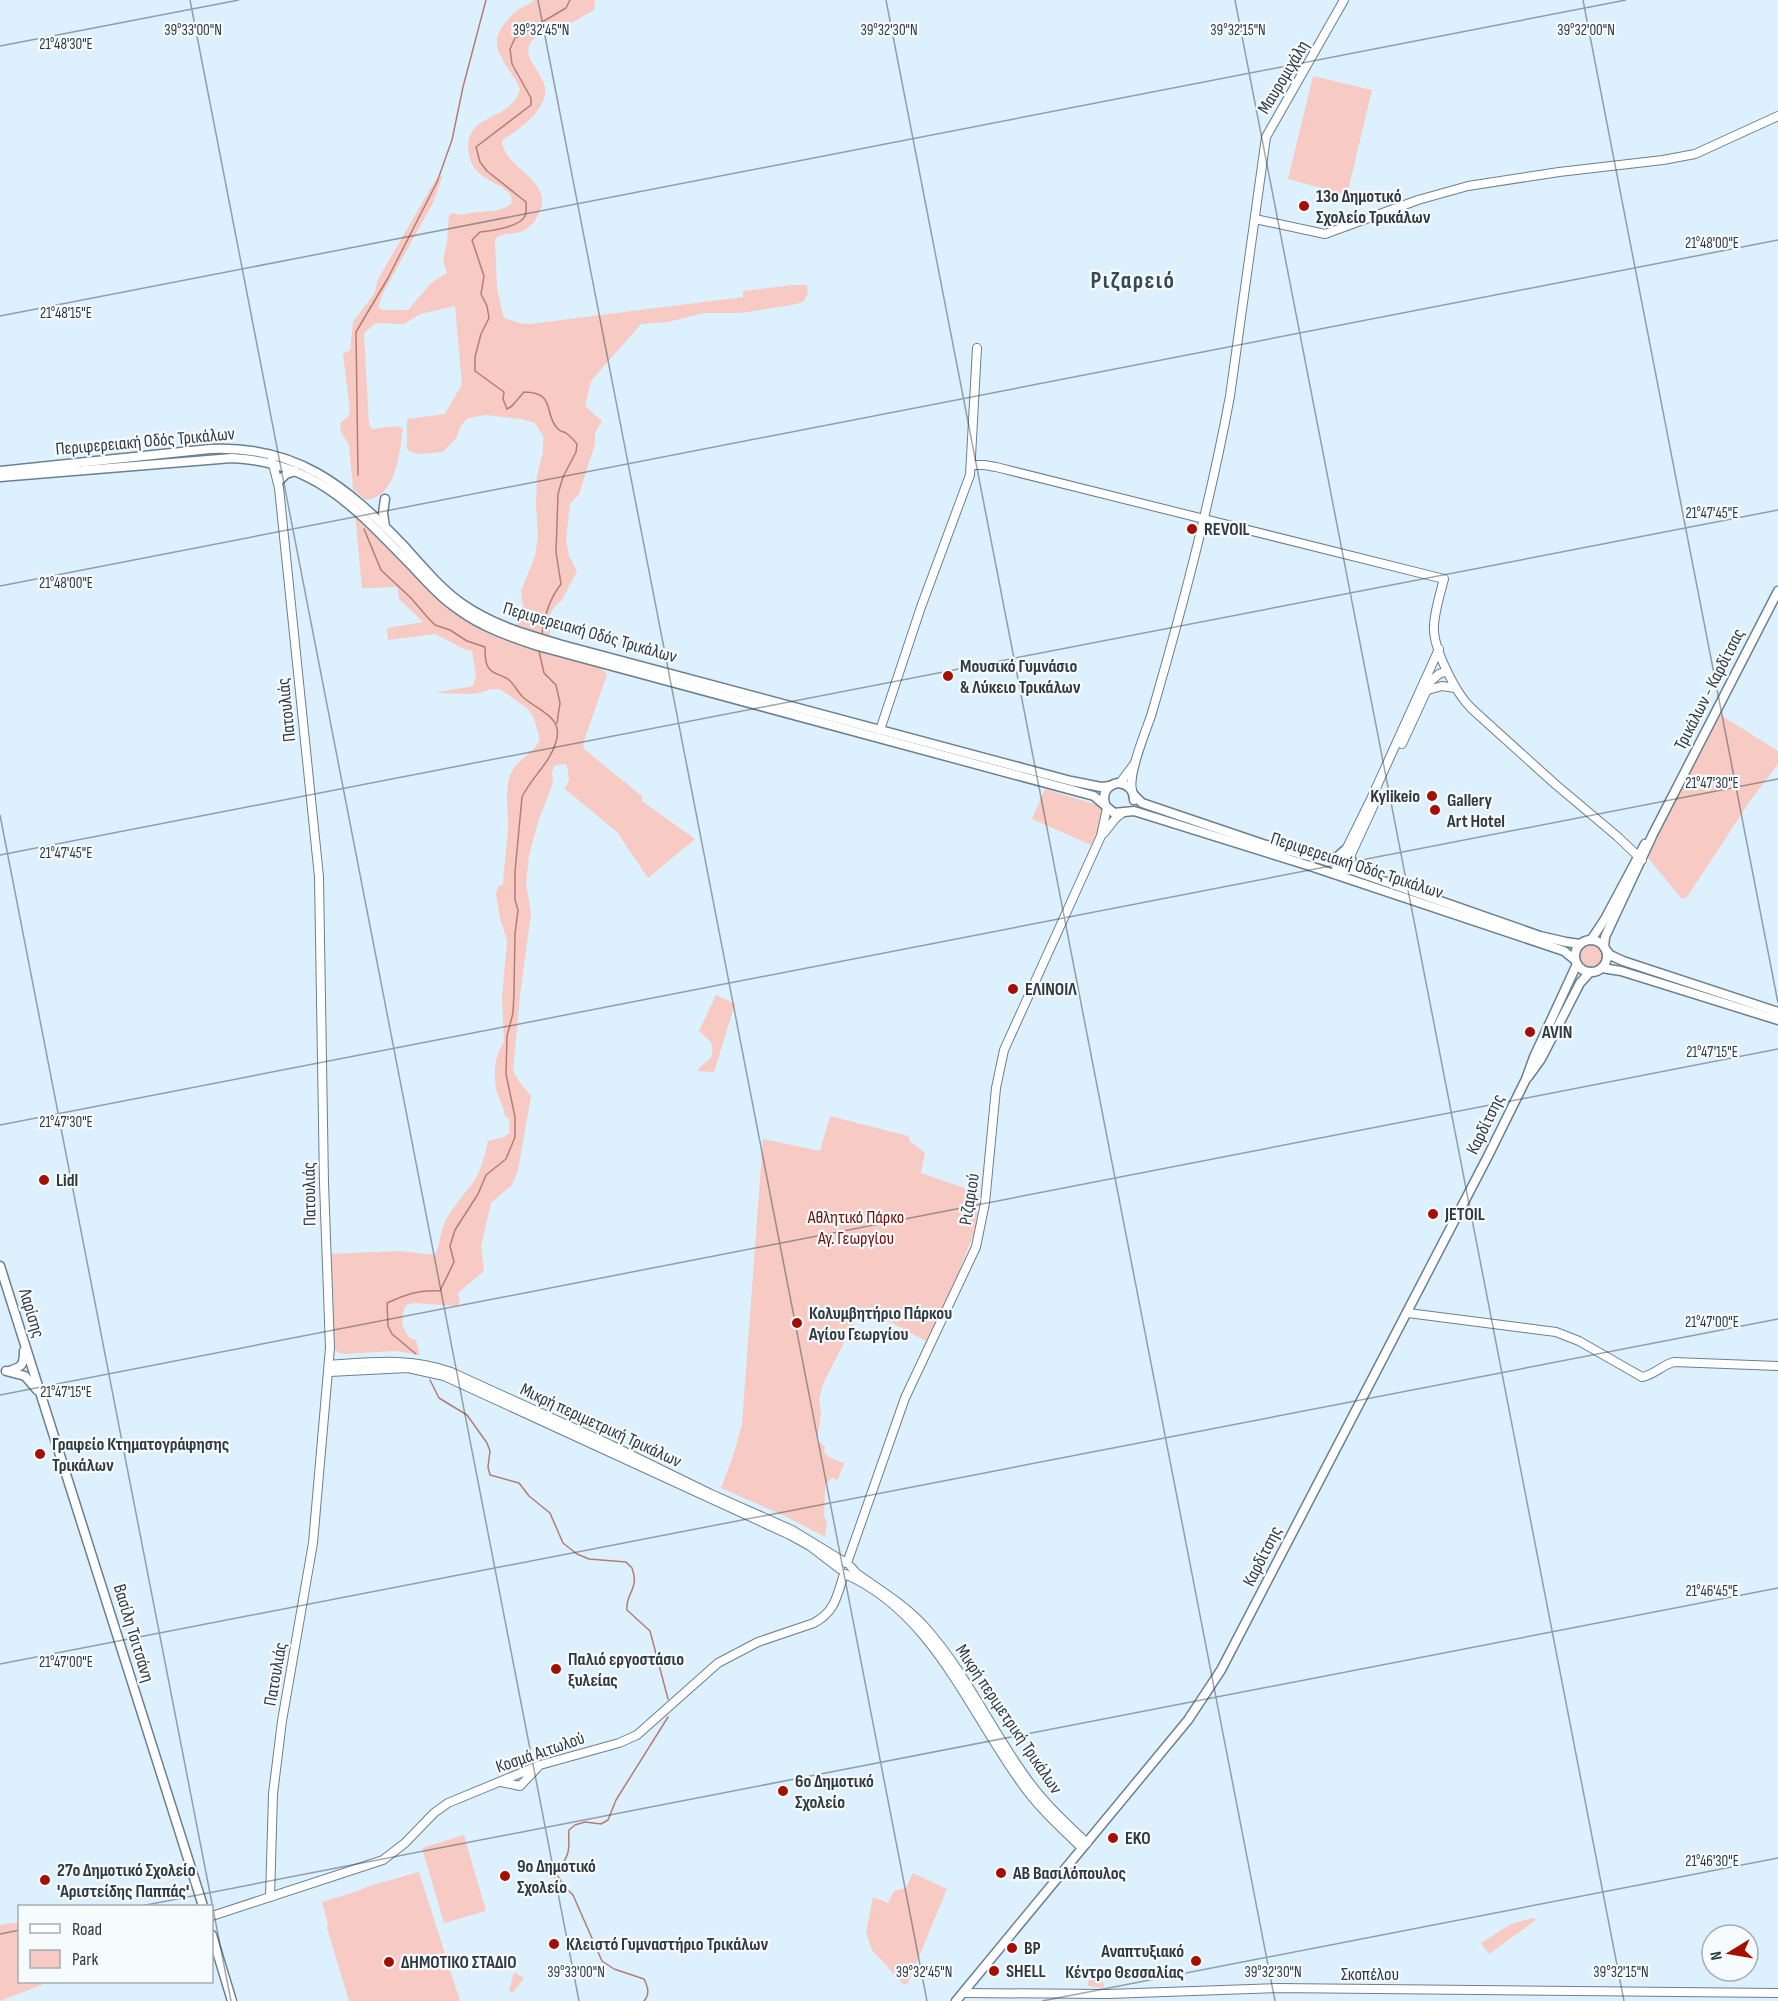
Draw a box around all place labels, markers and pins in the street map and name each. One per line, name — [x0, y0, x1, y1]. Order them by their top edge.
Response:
place label: 13ο Δημοτικό Σχολείο Τρικάλων — [1316, 186, 1431, 228]
marker: 13ο Δημοτικό Σχολείο Τρικάλων — [1297, 199, 1311, 213]
place label: REVOIL — [1204, 519, 1250, 540]
marker: REVOIL — [1185, 522, 1199, 536]
place label: Μουσικό Γυμνάσιο & Λύκειο Τρικάλων — [960, 656, 1081, 698]
marker: Μουσικό Γυμνάσιο & Λύκειο Τρικάλων — [941, 669, 955, 683]
place label: Kylikeio — [1370, 786, 1420, 807]
marker: Kylikeio — [1425, 789, 1439, 803]
place label: Gallery Art Hotel — [1446, 790, 1505, 832]
marker: Gallery Art Hotel — [1428, 803, 1442, 817]
place label: ΕΛΙΝΟΙΛ — [1025, 979, 1077, 1000]
marker: ΕΛΙΝΟΙΛ — [1006, 982, 1020, 996]
place label: AVIN — [1541, 1022, 1572, 1043]
marker: AVIN — [1523, 1025, 1537, 1039]
place label: Lidl — [56, 1170, 78, 1191]
marker: Lidl — [37, 1173, 51, 1187]
place label: JETOIL — [1444, 1204, 1485, 1225]
marker: JETOIL — [1426, 1207, 1440, 1221]
place label: Κολυμβητήριο Πάρκου Αγίου Γεωργίου — [808, 1303, 952, 1345]
marker: Κολυμβητήριο Πάρκου Αγίου Γεωργίου — [790, 1316, 804, 1330]
place label: Γραφείο Κτηματογράφησης Τρικάλων — [52, 1434, 229, 1476]
marker: Γραφείο Κτηματογράφησης Τρικάλων — [33, 1447, 47, 1461]
place label: Παλιό εργοστάσιο ξυλείας — [568, 1649, 684, 1691]
marker: Παλιό εργοστάσιο ξυλείας — [549, 1662, 563, 1676]
place label: 6ο Δημοτικό Σχολείο — [795, 1771, 874, 1813]
marker: 6ο Δημοτικό Σχολείο — [776, 1784, 790, 1798]
place label: EKO — [1125, 1828, 1151, 1849]
marker: EKO — [1106, 1831, 1120, 1845]
place label: 9ο Δημοτικό Σχολείο — [517, 1856, 596, 1898]
place label: 27ο Δημοτικό Σχολείο 'Αριστείδης Παππάς' — [57, 1860, 196, 1902]
place label: ΑΒ Βασιλόπουλος — [1012, 1863, 1126, 1884]
marker: ΑΒ Βασιλόπουλος — [994, 1866, 1008, 1880]
marker: 9ο Δημοτικό Σχολείο — [498, 1869, 512, 1883]
marker: 27ο Δημοτικό Σχολείο 'Αριστείδης Παππάς' — [38, 1873, 52, 1887]
place label: Κλειστό Γυμναστήριο Τρικάλων — [566, 1934, 768, 1955]
marker: Κλειστό Γυμναστήριο Τρικάλων — [547, 1937, 561, 1951]
place label: BP — [1024, 1938, 1041, 1959]
marker: BP — [1005, 1941, 1019, 1955]
place label: Αναπτυξιακό Κέντρο Θεσσαλίας — [1065, 1941, 1184, 1983]
place label: ΔΗΜΟΤΙΚΟ ΣΤΑΔΙΟ — [401, 1952, 517, 1973]
marker: Αναπτυξιακό Κέντρο Θεσσαλίας — [1189, 1954, 1203, 1968]
marker: ΔΗΜΟΤΙΚΟ ΣΤΑΔΙΟ — [382, 1955, 396, 1969]
place label: SHELL — [1006, 1961, 1046, 1982]
marker: SHELL — [987, 1964, 1001, 1978]

